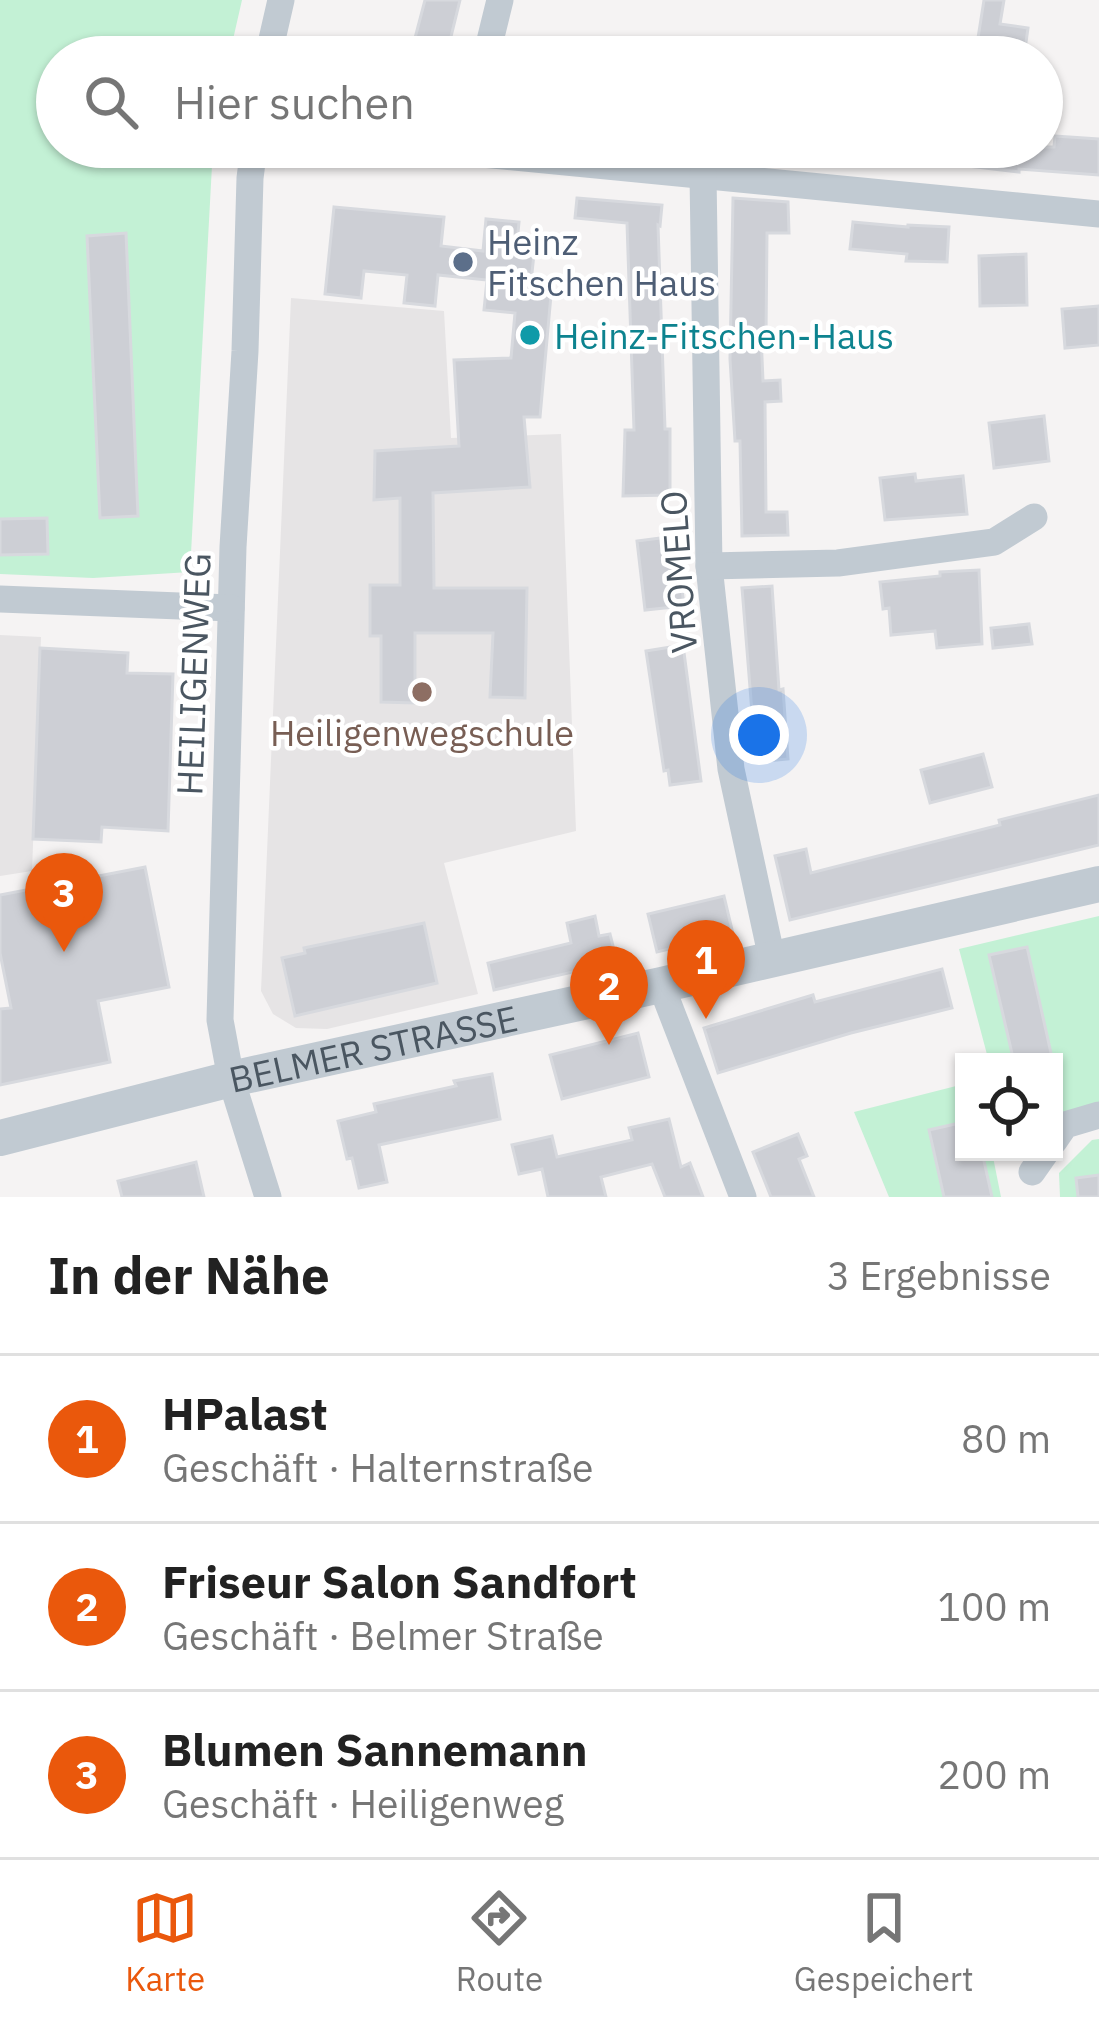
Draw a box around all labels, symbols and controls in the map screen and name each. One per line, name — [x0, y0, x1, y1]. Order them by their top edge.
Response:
search box — [36, 36, 1063, 168]
icon: search — [78, 69, 144, 135]
text: Hier suchen — [174, 73, 415, 131]
place label: Heinz Fitschen Haus — [487, 218, 716, 306]
marker: Heinz Fitschen Haus — [450, 249, 476, 275]
place label: Heinz-Fitschen-Haus — [554, 312, 894, 359]
marker: Heinz-Fitschen-Haus — [517, 322, 543, 348]
street label: VROMELO — [649, 489, 707, 655]
street label: HEILIGENWEG — [165, 552, 221, 796]
marker: Heiligenwegschule — [409, 679, 435, 705]
your location — [729, 705, 789, 765]
place label: Heiligenwegschule — [270, 709, 574, 756]
pin: 3 — [25, 853, 103, 952]
pin: 1 — [667, 920, 745, 1019]
pin: 2 — [570, 946, 648, 1045]
street label: BELMER STRASSE — [225, 994, 522, 1102]
map controls — [955, 1053, 1063, 1161]
button: locate — [955, 1053, 1063, 1161]
text: In der Nähe — [48, 1242, 330, 1308]
text: 3 Ergebnisse — [827, 1250, 1051, 1301]
text: HPalast — [162, 1384, 328, 1442]
text: 1 — [75, 1413, 99, 1464]
text: 80 m — [961, 1413, 1051, 1464]
text: Geschäft · Halternstraße — [162, 1442, 594, 1493]
text: Friseur Salon Sandfort — [162, 1552, 637, 1610]
text: 2 — [75, 1581, 99, 1632]
text: 100 m — [938, 1581, 1051, 1632]
text: Geschäft · Belmer Straße — [162, 1610, 604, 1661]
text: Blumen Sannemann — [162, 1720, 588, 1778]
text: 3 — [75, 1749, 99, 1800]
text: 200 m — [938, 1749, 1051, 1800]
text: Geschäft · Heiligenweg — [162, 1778, 564, 1829]
tab: Karte — [125, 1885, 205, 2000]
tab: Route — [456, 1885, 543, 2000]
tab: Gespeichert — [794, 1885, 974, 2000]

